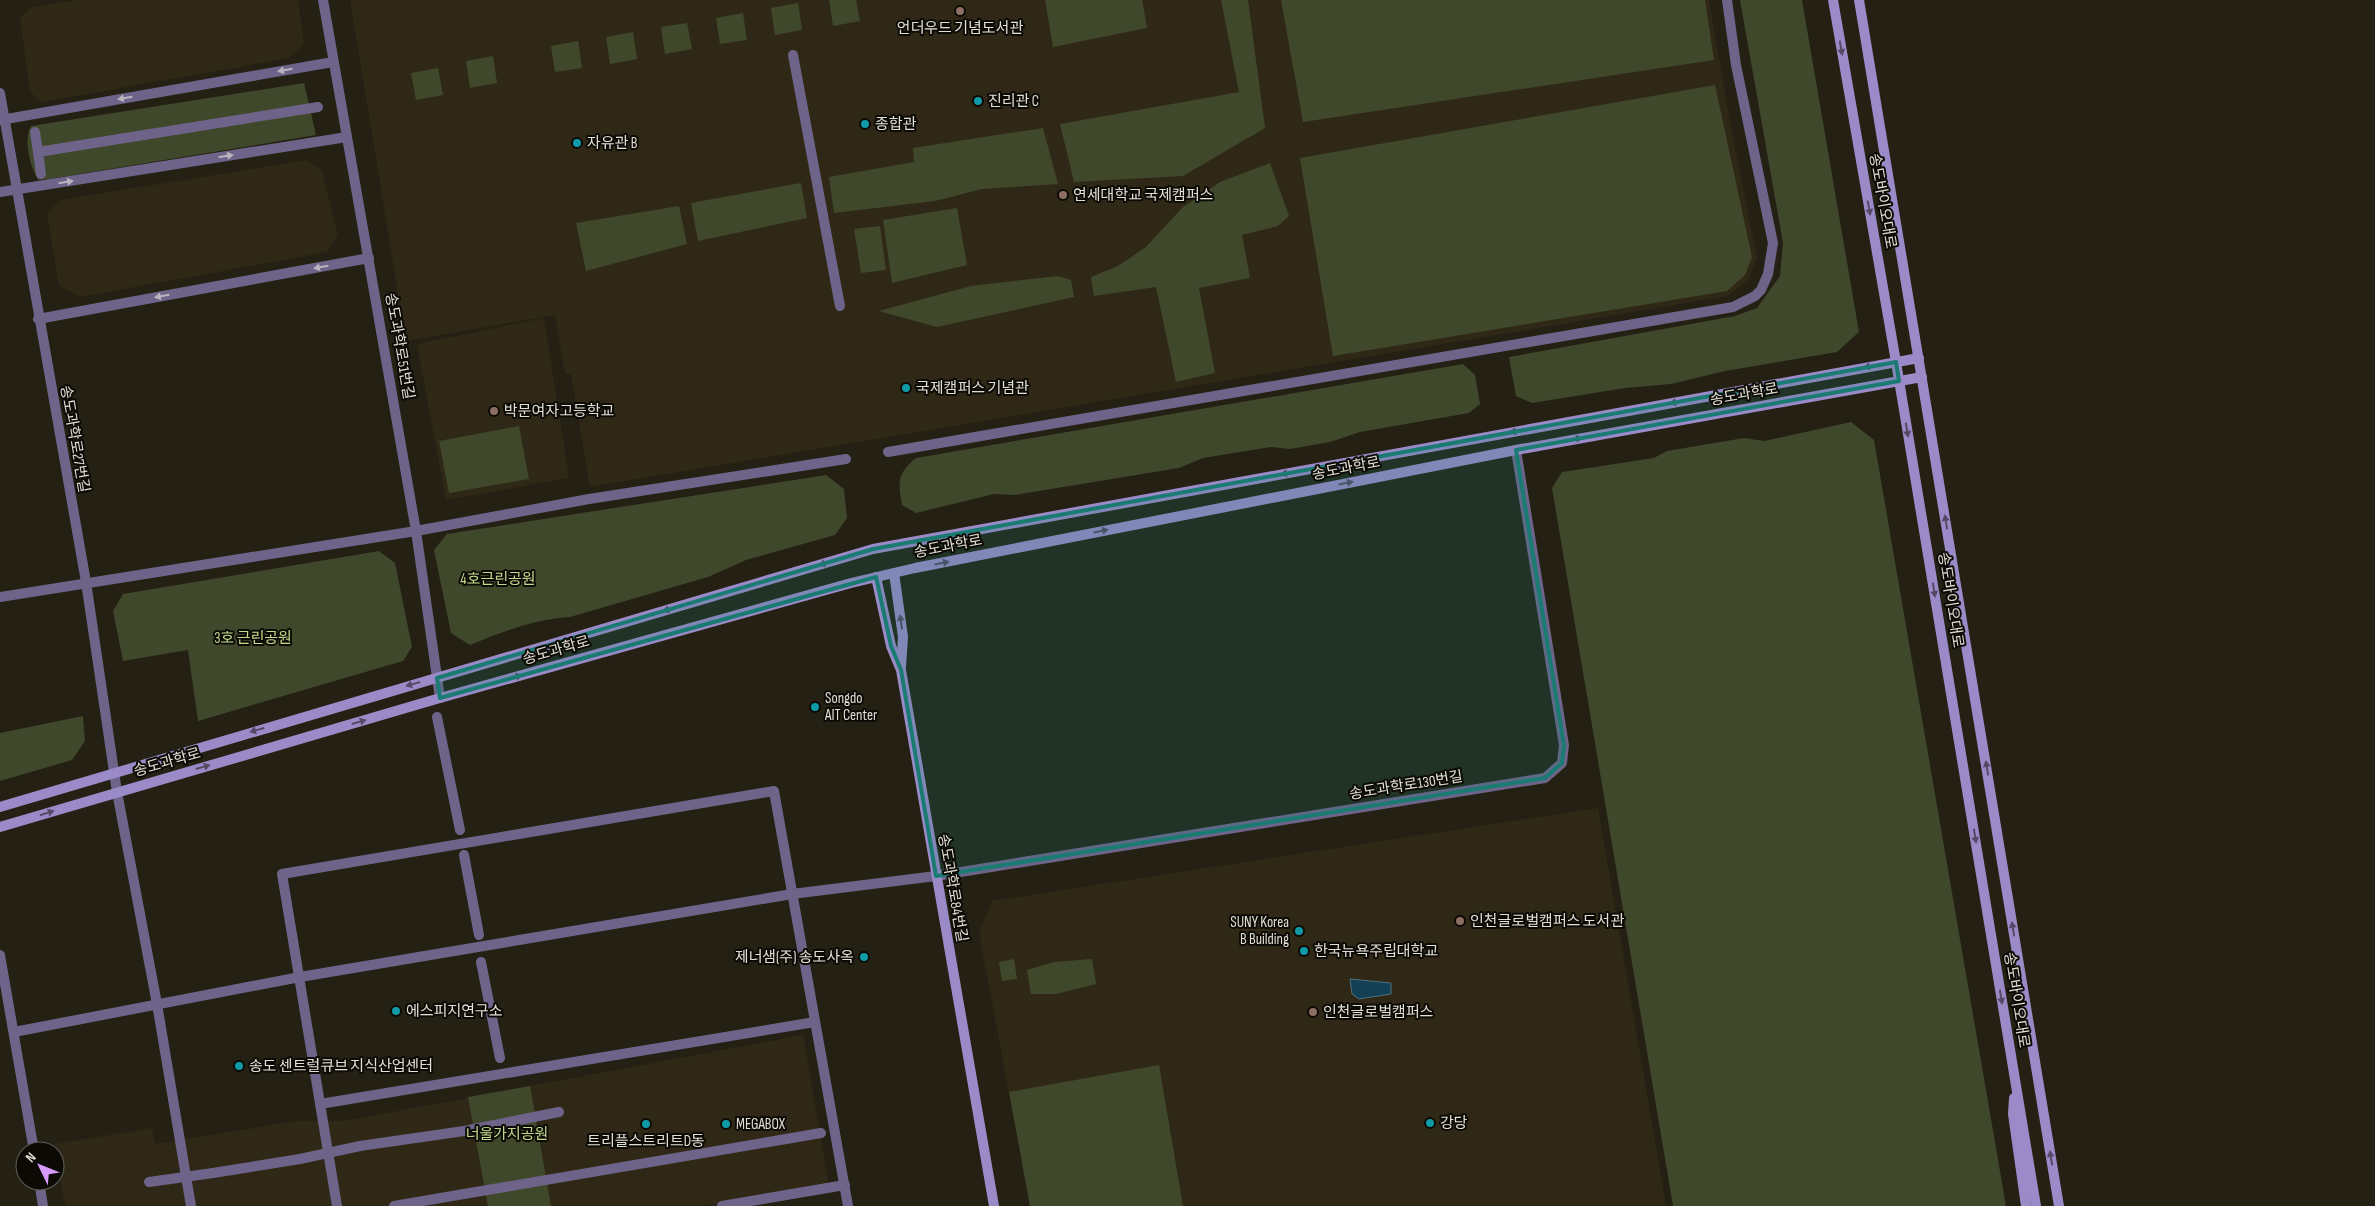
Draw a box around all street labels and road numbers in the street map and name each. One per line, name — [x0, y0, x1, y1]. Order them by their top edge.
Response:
street label: 송도바이오대로 — [1865, 152, 1900, 250]
street label: 송도과학로51번길 — [381, 291, 418, 401]
street label: 송도과학로 — [1708, 379, 1780, 410]
street label: 송도과학로27번길 — [56, 384, 93, 494]
street label: 송도과학로 — [1310, 453, 1382, 484]
street label: 송도과학로 — [912, 531, 984, 562]
street label: 송도바이오대로 — [1934, 551, 1967, 649]
street label: 송도과학로 — [520, 632, 592, 669]
street label: 송도과학로 — [131, 744, 203, 781]
street label: 송도과학로130번길 — [1348, 767, 1464, 804]
street label: 송도과학로84번길 — [934, 832, 971, 944]
street label: 송도바이오대로 — [2000, 951, 2033, 1049]

